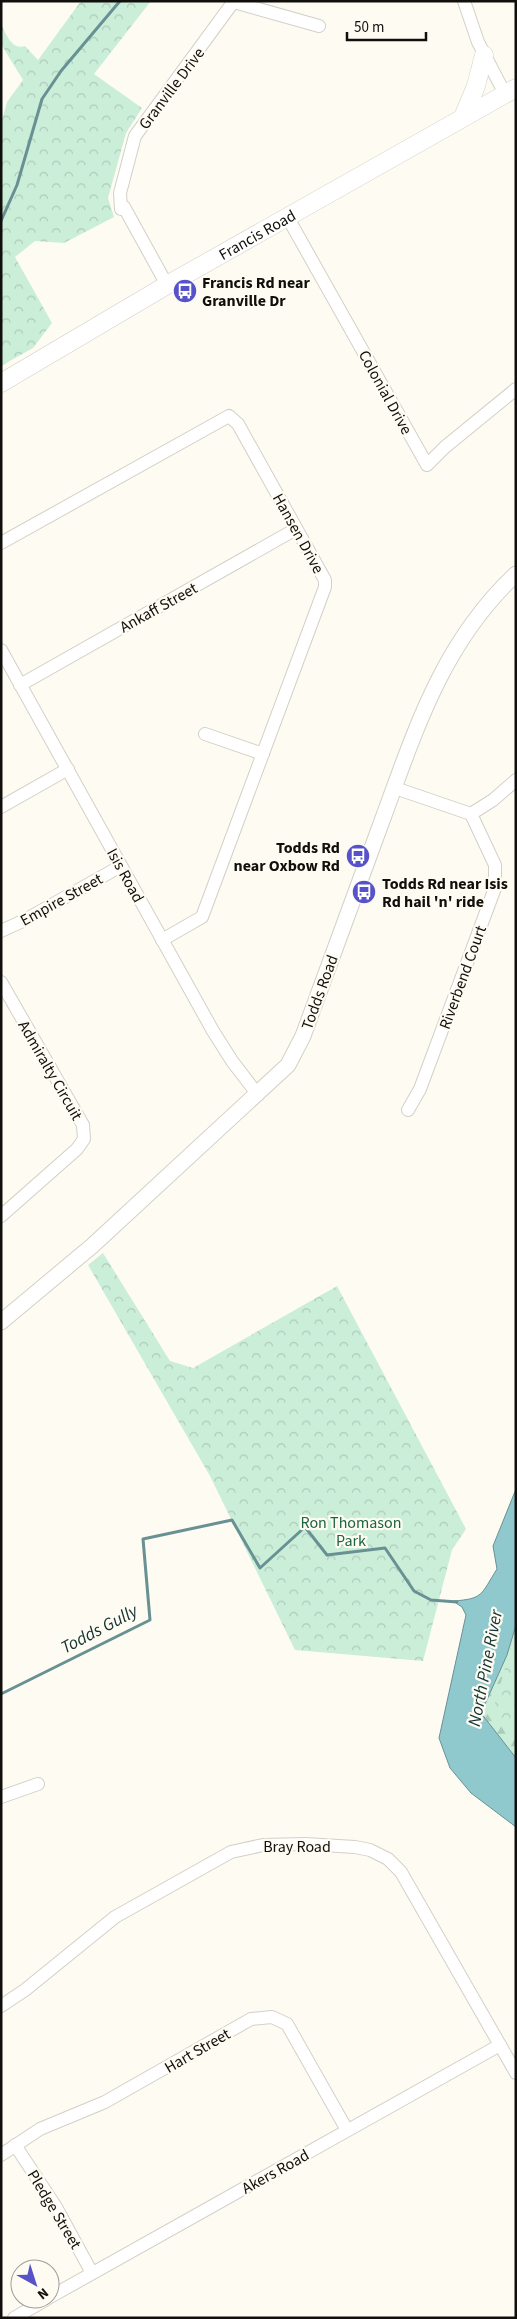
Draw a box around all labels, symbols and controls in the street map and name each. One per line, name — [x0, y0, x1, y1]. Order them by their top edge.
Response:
scale bar — [347, 10, 426, 42]
text: 50 m — [354, 17, 384, 38]
street label: Granville Drive — [134, 43, 210, 134]
street label: Francis Road — [215, 205, 300, 266]
place label: Francis Rd near Granville Dr — [202, 272, 310, 312]
bus stop icon: Francis Rd near Granville Dr — [172, 278, 198, 304]
street label: Colonial Drive — [353, 346, 417, 439]
street label: Hansen Drive — [267, 489, 329, 578]
street label: Ankaff Street — [116, 577, 202, 638]
place label: Todds Rd near Oxbow Rd — [234, 837, 340, 877]
bus stop icon: Todds Rd near Oxbow Rd — [345, 843, 371, 869]
street label: Isis Road — [101, 844, 149, 907]
street label: Empire Street — [16, 868, 107, 932]
place label: Todds Rd near Isis Rd hail 'n' ride — [382, 873, 508, 913]
bus stop icon: Todds Rd near Isis Rd hail 'n' ride — [351, 879, 377, 905]
street label: Riverbend Court — [434, 922, 492, 1032]
street label: Todds Road — [296, 952, 344, 1033]
street label: Admiralty Circuit — [13, 1017, 88, 1125]
park label: Ron Thomason Park — [301, 1512, 401, 1552]
water label: Todds Gully — [56, 1598, 143, 1660]
water label: North Pine River — [462, 1607, 509, 1729]
street label: Bray Road — [263, 1836, 331, 1858]
street label: Hart Street — [160, 2023, 235, 2079]
street label: Akers Road — [238, 2144, 313, 2199]
street label: Pledge Street — [22, 2166, 87, 2254]
north arrow — [10, 2259, 60, 2309]
text: N — [33, 2283, 52, 2304]

